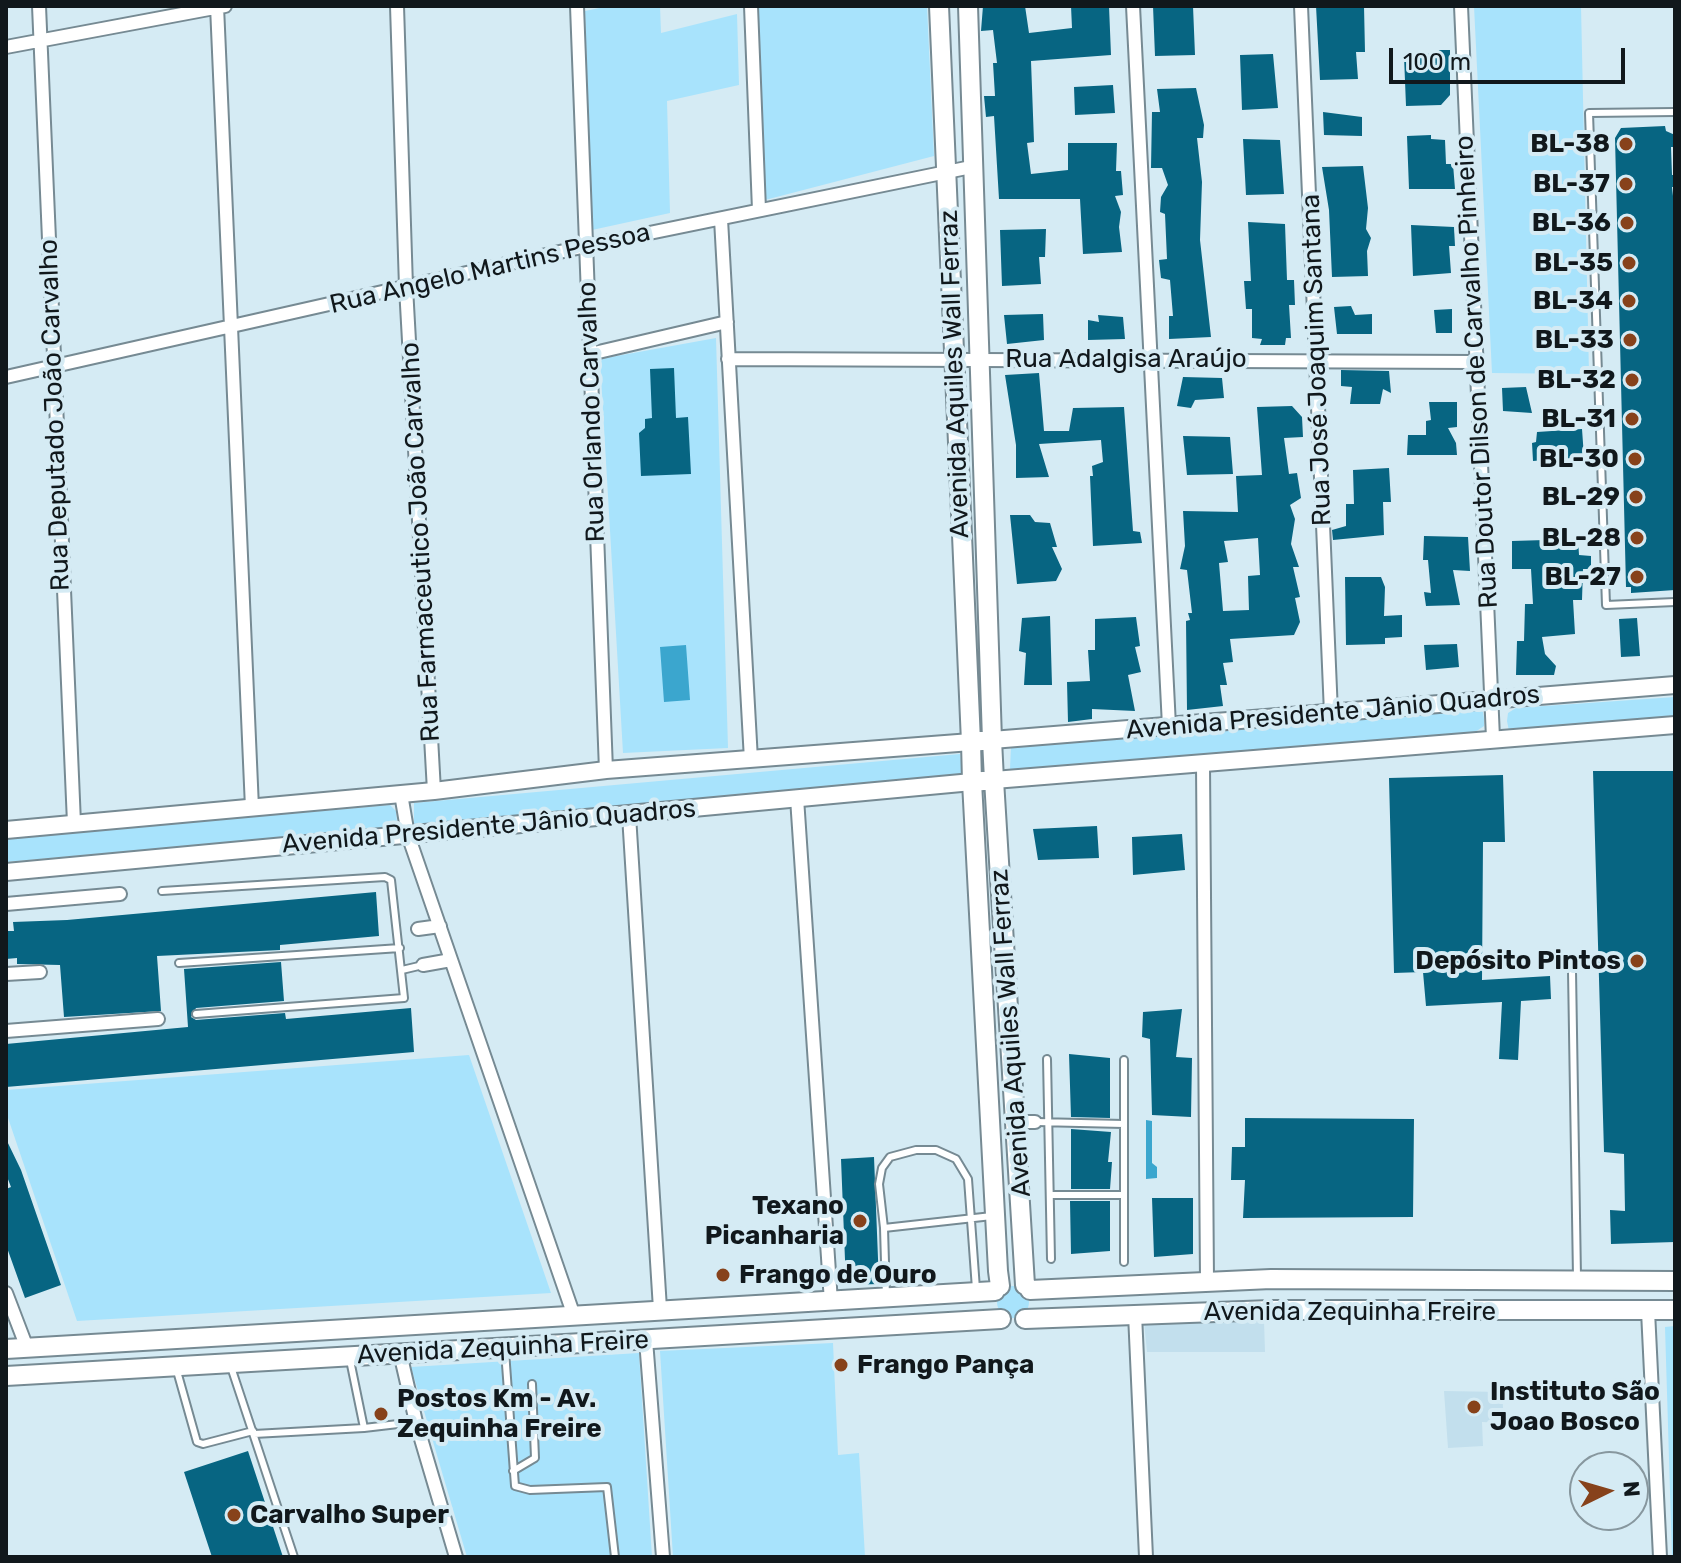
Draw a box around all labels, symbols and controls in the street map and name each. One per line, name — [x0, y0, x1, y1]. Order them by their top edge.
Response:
scale bar — [1393, 32, 1629, 82]
text: 100 m — [1403, 48, 1471, 76]
place label: BL-38 — [1530, 128, 1610, 160]
street label: Rua Doutor Dilson de Carvalho Pinheiro — [1449, 135, 1505, 609]
marker: BL-38 — [1617, 135, 1635, 153]
place label: BL-37 — [1533, 168, 1610, 200]
marker: BL-37 — [1617, 175, 1635, 193]
street label: Rua José Joaquim Santana — [1296, 193, 1338, 527]
place label: BL-36 — [1532, 207, 1611, 239]
street label: Avenida Aquiles Wall Ferraz — [934, 209, 976, 539]
marker: BL-36 — [1618, 214, 1636, 232]
street label: Rua Angelo Martins Pessoa — [327, 217, 653, 321]
street label: Rua Deputado João Carvalho — [33, 238, 77, 592]
place label: BL-35 — [1534, 247, 1613, 279]
marker: BL-35 — [1620, 254, 1638, 272]
street label: Rua Orlando Carvalho — [572, 281, 612, 543]
place label: BL-34 — [1533, 285, 1613, 317]
marker: BL-34 — [1620, 292, 1638, 310]
place label: BL-33 — [1535, 324, 1614, 356]
marker: BL-33 — [1621, 331, 1639, 349]
street label: Rua Farmaceutico João Carvalho — [395, 341, 447, 743]
street label: Rua Adalgisa Araújo — [1005, 343, 1247, 375]
place label: BL-32 — [1537, 364, 1616, 396]
marker: BL-32 — [1623, 371, 1641, 389]
place label: BL-31 — [1541, 403, 1616, 435]
marker: BL-31 — [1623, 410, 1641, 428]
place label: BL-30 — [1539, 443, 1619, 475]
marker: BL-30 — [1626, 450, 1644, 468]
place label: BL-29 — [1542, 481, 1620, 513]
marker: BL-29 — [1627, 488, 1645, 506]
place label: BL-28 — [1542, 522, 1621, 554]
marker: BL-28 — [1628, 529, 1646, 547]
place label: BL-27 — [1545, 561, 1621, 593]
marker: BL-27 — [1628, 568, 1646, 586]
street label: Avenida Presidente Jânio Quadros — [1125, 679, 1541, 747]
street label: Avenida Presidente Jânio Quadros — [281, 793, 697, 861]
street label: Avenida Aquiles Wall Ferraz — [984, 868, 1038, 1198]
place label: Depósito Pintos — [1415, 945, 1621, 977]
marker: Depósito Pintos — [1628, 952, 1646, 970]
place label: Texano Picanharia — [705, 1190, 844, 1252]
marker: Texano Picanharia — [851, 1212, 869, 1230]
place label: Frango de Ouro — [739, 1259, 937, 1291]
marker: Frango de Ouro — [714, 1266, 732, 1284]
street label: Avenida Zequinha Freire — [1204, 1296, 1496, 1328]
street label: Avenida Zequinha Freire — [356, 1325, 650, 1371]
place label: Frango Pança — [857, 1349, 1034, 1381]
marker: Frango Pança — [832, 1356, 850, 1374]
place label: Instituto São Joao Bosco — [1490, 1376, 1660, 1438]
place label: Postos Km - Av. Zequinha Freire — [397, 1383, 602, 1444]
marker: Instituto São Joao Bosco — [1465, 1398, 1483, 1416]
marker: Postos Km - Av. Zequinha Freire — [372, 1405, 390, 1423]
north arrow — [1569, 1451, 1649, 1531]
text: N — [1617, 1480, 1646, 1498]
place label: Carvalho Super — [250, 1499, 449, 1531]
marker: Carvalho Super — [225, 1506, 243, 1524]

